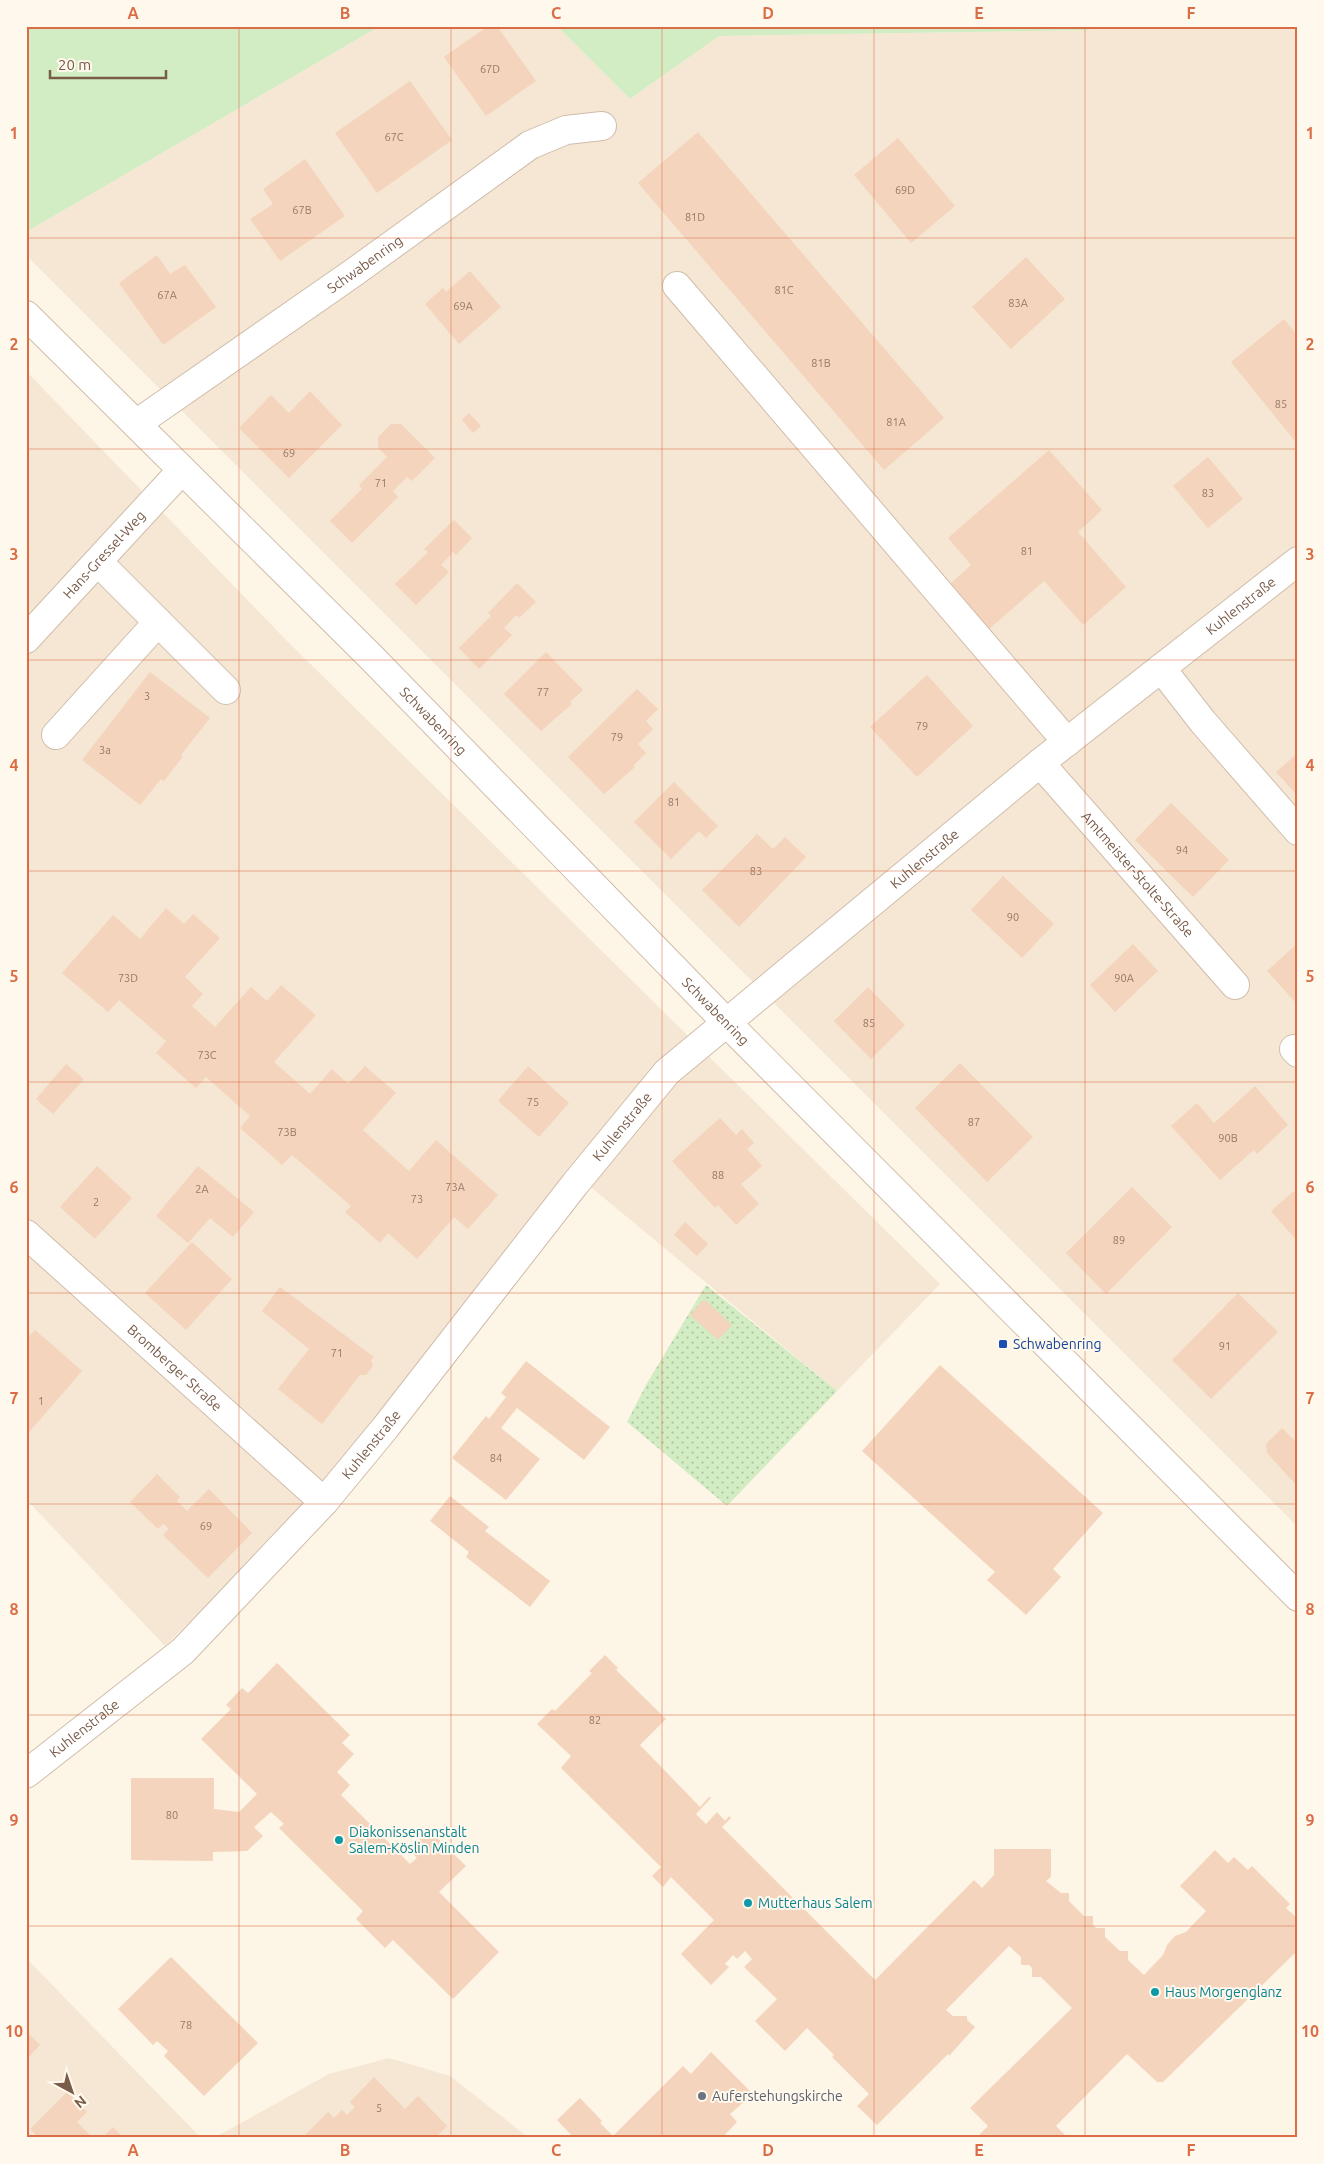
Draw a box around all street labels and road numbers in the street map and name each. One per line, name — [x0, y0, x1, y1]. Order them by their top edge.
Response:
street label: Schwabenring — [324, 232, 405, 297]
street label: Hans-Gressel-Weg — [60, 507, 148, 602]
street label: Kuhlenstraße — [1203, 574, 1279, 638]
street label: Schwabenring — [397, 684, 470, 758]
street label: Amtmeister-Stolte-Straße — [1078, 808, 1197, 940]
street label: Kuhlenstraße — [887, 826, 962, 892]
street label: Schwabenring — [679, 974, 752, 1048]
street label: Kuhlenstraße — [589, 1089, 655, 1164]
street label: Bromberger Straße — [124, 1321, 225, 1414]
street label: Kuhlenstraße — [338, 1407, 404, 1482]
street label: Kuhlenstraße — [46, 1696, 122, 1761]

